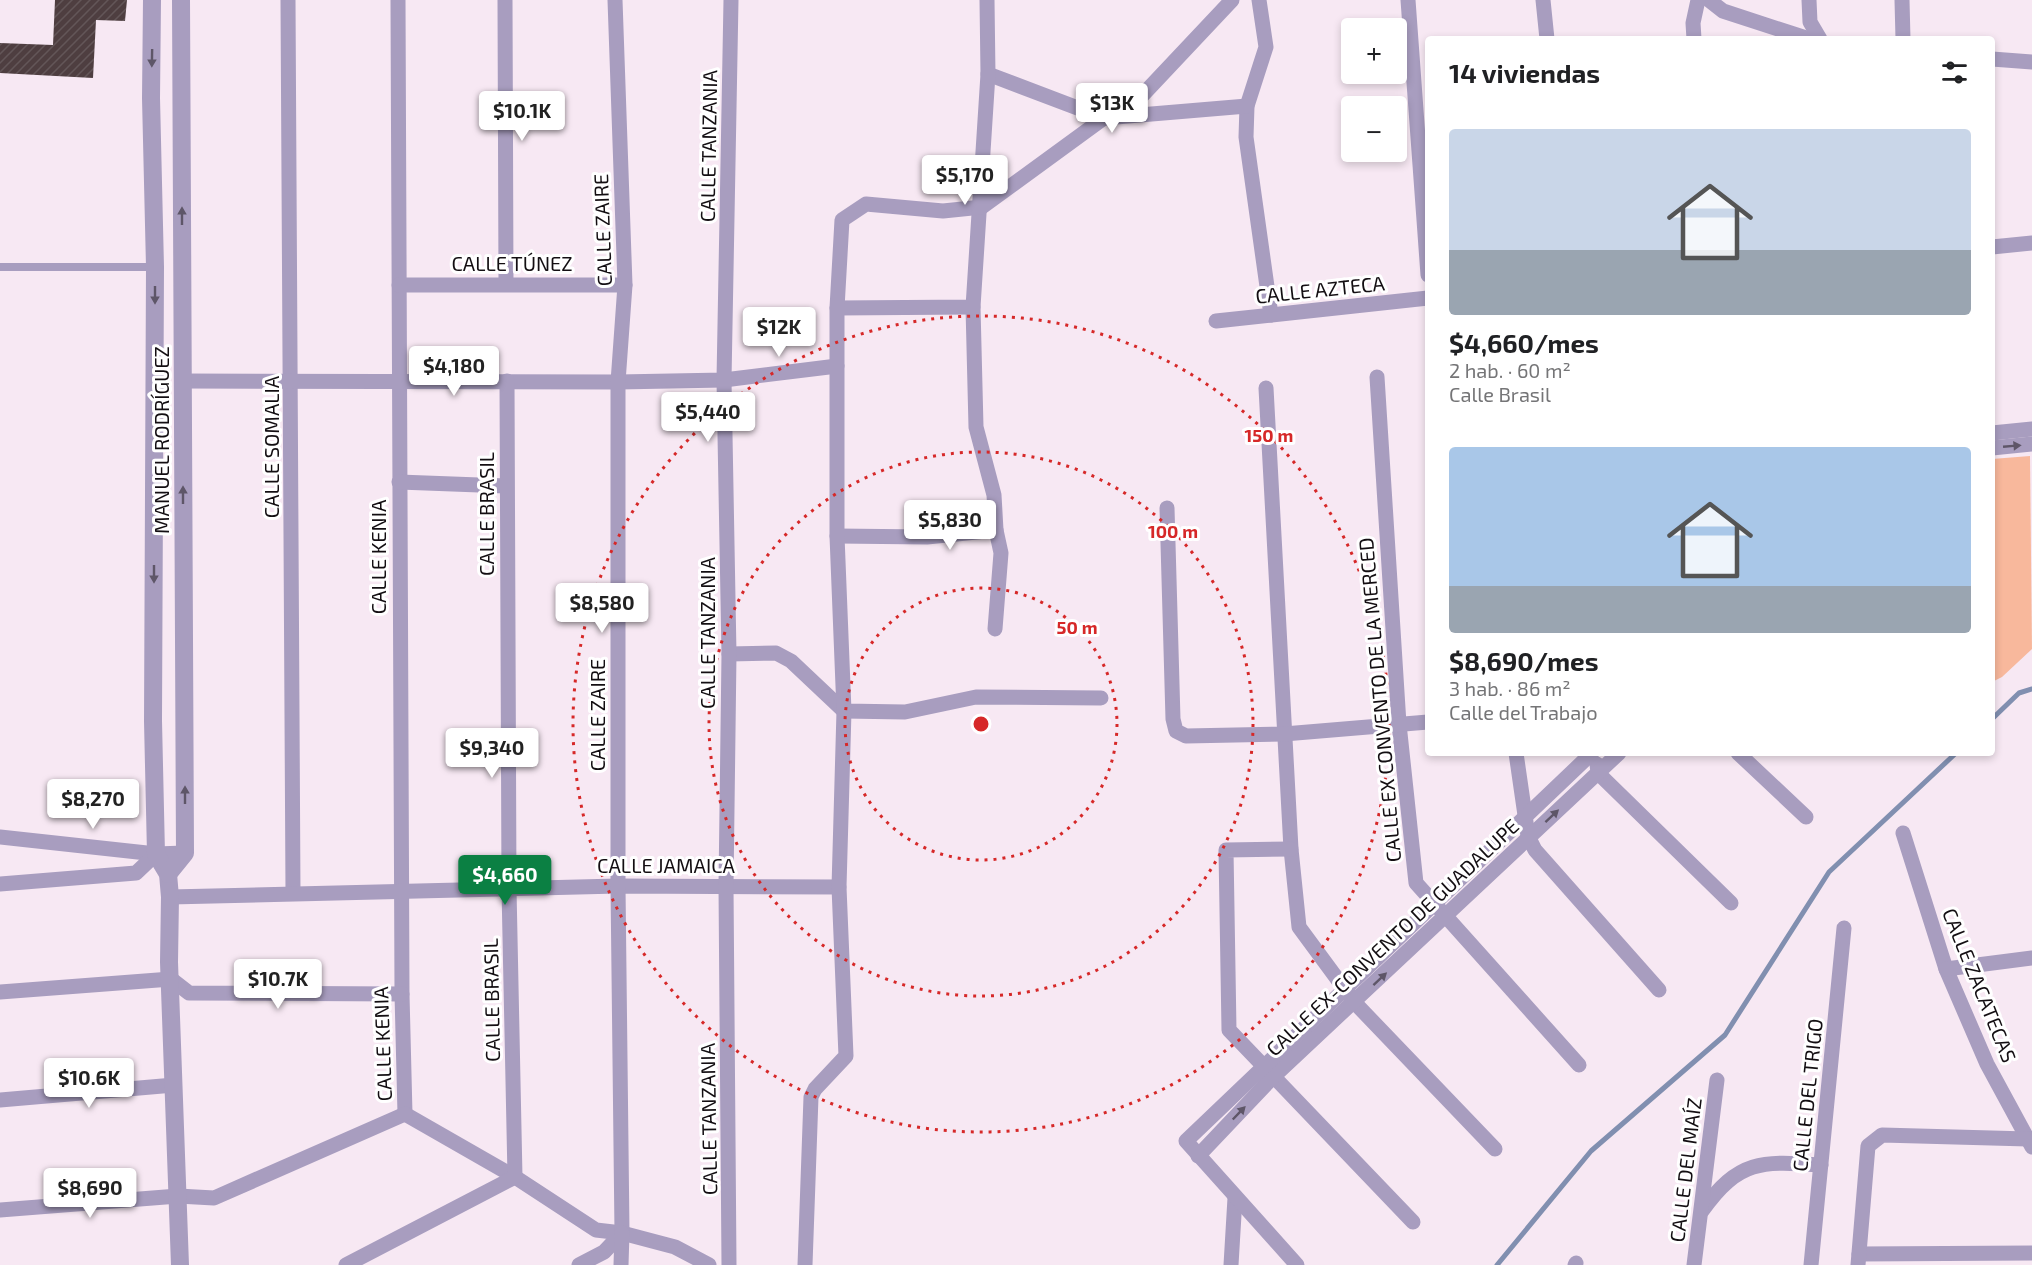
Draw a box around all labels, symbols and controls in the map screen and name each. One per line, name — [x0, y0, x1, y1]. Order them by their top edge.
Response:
map controls — [1341, 18, 1407, 162]
button: + — [1341, 18, 1407, 84]
one-way arrow — [147, 49, 156, 68]
icon: filters — [1938, 56, 1971, 89]
text: 14 viviendas — [1449, 57, 1600, 88]
street label: CALLE TANZANIA — [695, 69, 721, 222]
pin: $13K — [1076, 83, 1148, 134]
text: $13K — [1090, 90, 1134, 114]
pin: $10.1K — [473, 91, 571, 142]
button: − — [1341, 96, 1407, 162]
text: $10.1K — [493, 98, 551, 122]
pin: $5,170 — [916, 155, 1014, 206]
text: $5,170 — [936, 162, 994, 186]
icon: home — [1656, 168, 1764, 276]
street label: CALLE ZAIRE — [588, 173, 616, 287]
one-way arrow — [177, 206, 187, 225]
street label: CALLE TÚNEZ — [451, 251, 573, 275]
street label: CALLE AZTECA — [1254, 270, 1386, 308]
one-way arrow — [150, 286, 160, 305]
pin: $12K — [743, 307, 815, 358]
text: $12K — [757, 314, 801, 338]
text: $4,660/mes — [1449, 327, 1599, 358]
street label: MANUEL RODRÍGUEZ — [149, 346, 173, 534]
pin: $4,180 — [405, 346, 503, 397]
text: $4,180 — [423, 353, 485, 377]
text: 2 hab. · 60 m² — [1449, 358, 1571, 382]
street label: CALLE SOMALIA — [259, 375, 283, 518]
text: Calle Brasil — [1449, 382, 1551, 406]
pin: $5,440 — [659, 392, 757, 443]
text: $5,440 — [675, 399, 741, 423]
text: 150 m — [1245, 424, 1293, 446]
one-way arrow — [2003, 441, 2022, 451]
street label: CALLE BRASIL — [474, 452, 498, 576]
one-way arrow — [178, 485, 188, 504]
icon: home — [1656, 486, 1764, 594]
street label: CALLE KENIA — [366, 499, 390, 614]
pin: $5,830 — [901, 500, 999, 551]
text: $5,830 — [918, 507, 982, 531]
text: 100 m — [1148, 520, 1198, 542]
street label: CALLE EX CONVENTO DE LA MERCED — [1353, 537, 1405, 863]
street label: CALLE TANZANIA — [695, 556, 719, 709]
one-way arrow — [149, 565, 159, 584]
pin: $8,580 — [553, 583, 651, 634]
text: $8,580 — [569, 590, 635, 614]
text: 50 m — [1056, 616, 1098, 638]
text: $8,690/mes — [1449, 645, 1599, 676]
street label: CALLE ZAIRE — [585, 659, 609, 771]
text: 3 hab. · 86 m² — [1449, 676, 1571, 700]
text: Calle del Trabajo — [1449, 700, 1598, 724]
centre of rings — [971, 714, 991, 734]
pin: $9,340 — [443, 728, 541, 779]
text: $9,340 — [460, 735, 524, 759]
pin: $8,270 — [44, 779, 142, 830]
one-way arrow — [180, 785, 190, 804]
text: $8,270 — [61, 786, 125, 810]
one-way arrow — [1544, 810, 1559, 823]
street label: CALLE EX-CONVENTO DE GUADALUPE — [1261, 813, 1523, 1061]
street label: CALLE JAMAICA — [597, 853, 736, 877]
pin: $4,660 — [456, 855, 554, 906]
text: $4,660 — [472, 862, 538, 886]
street label: CALLE ZACATECAS — [1938, 904, 2022, 1066]
street label: CALLE BRASIL — [478, 938, 504, 1062]
pin: $10.7K — [229, 959, 327, 1010]
text: $10.7K — [248, 966, 308, 990]
one-way arrow — [1372, 973, 1387, 986]
street label: CALLE KENIA — [368, 986, 396, 1102]
street label: CALLE DEL TRIGO — [1787, 1017, 1827, 1173]
street label: CALLE TANZANIA — [695, 1042, 721, 1195]
pin: $10.6K — [40, 1058, 138, 1109]
text: $10.6K — [58, 1065, 120, 1089]
street label: CALLE DEL MAÍZ — [1664, 1096, 1706, 1244]
one-way arrow — [1231, 1107, 1245, 1121]
pin: $8,690 — [41, 1168, 139, 1219]
text: $8,690 — [57, 1175, 123, 1199]

